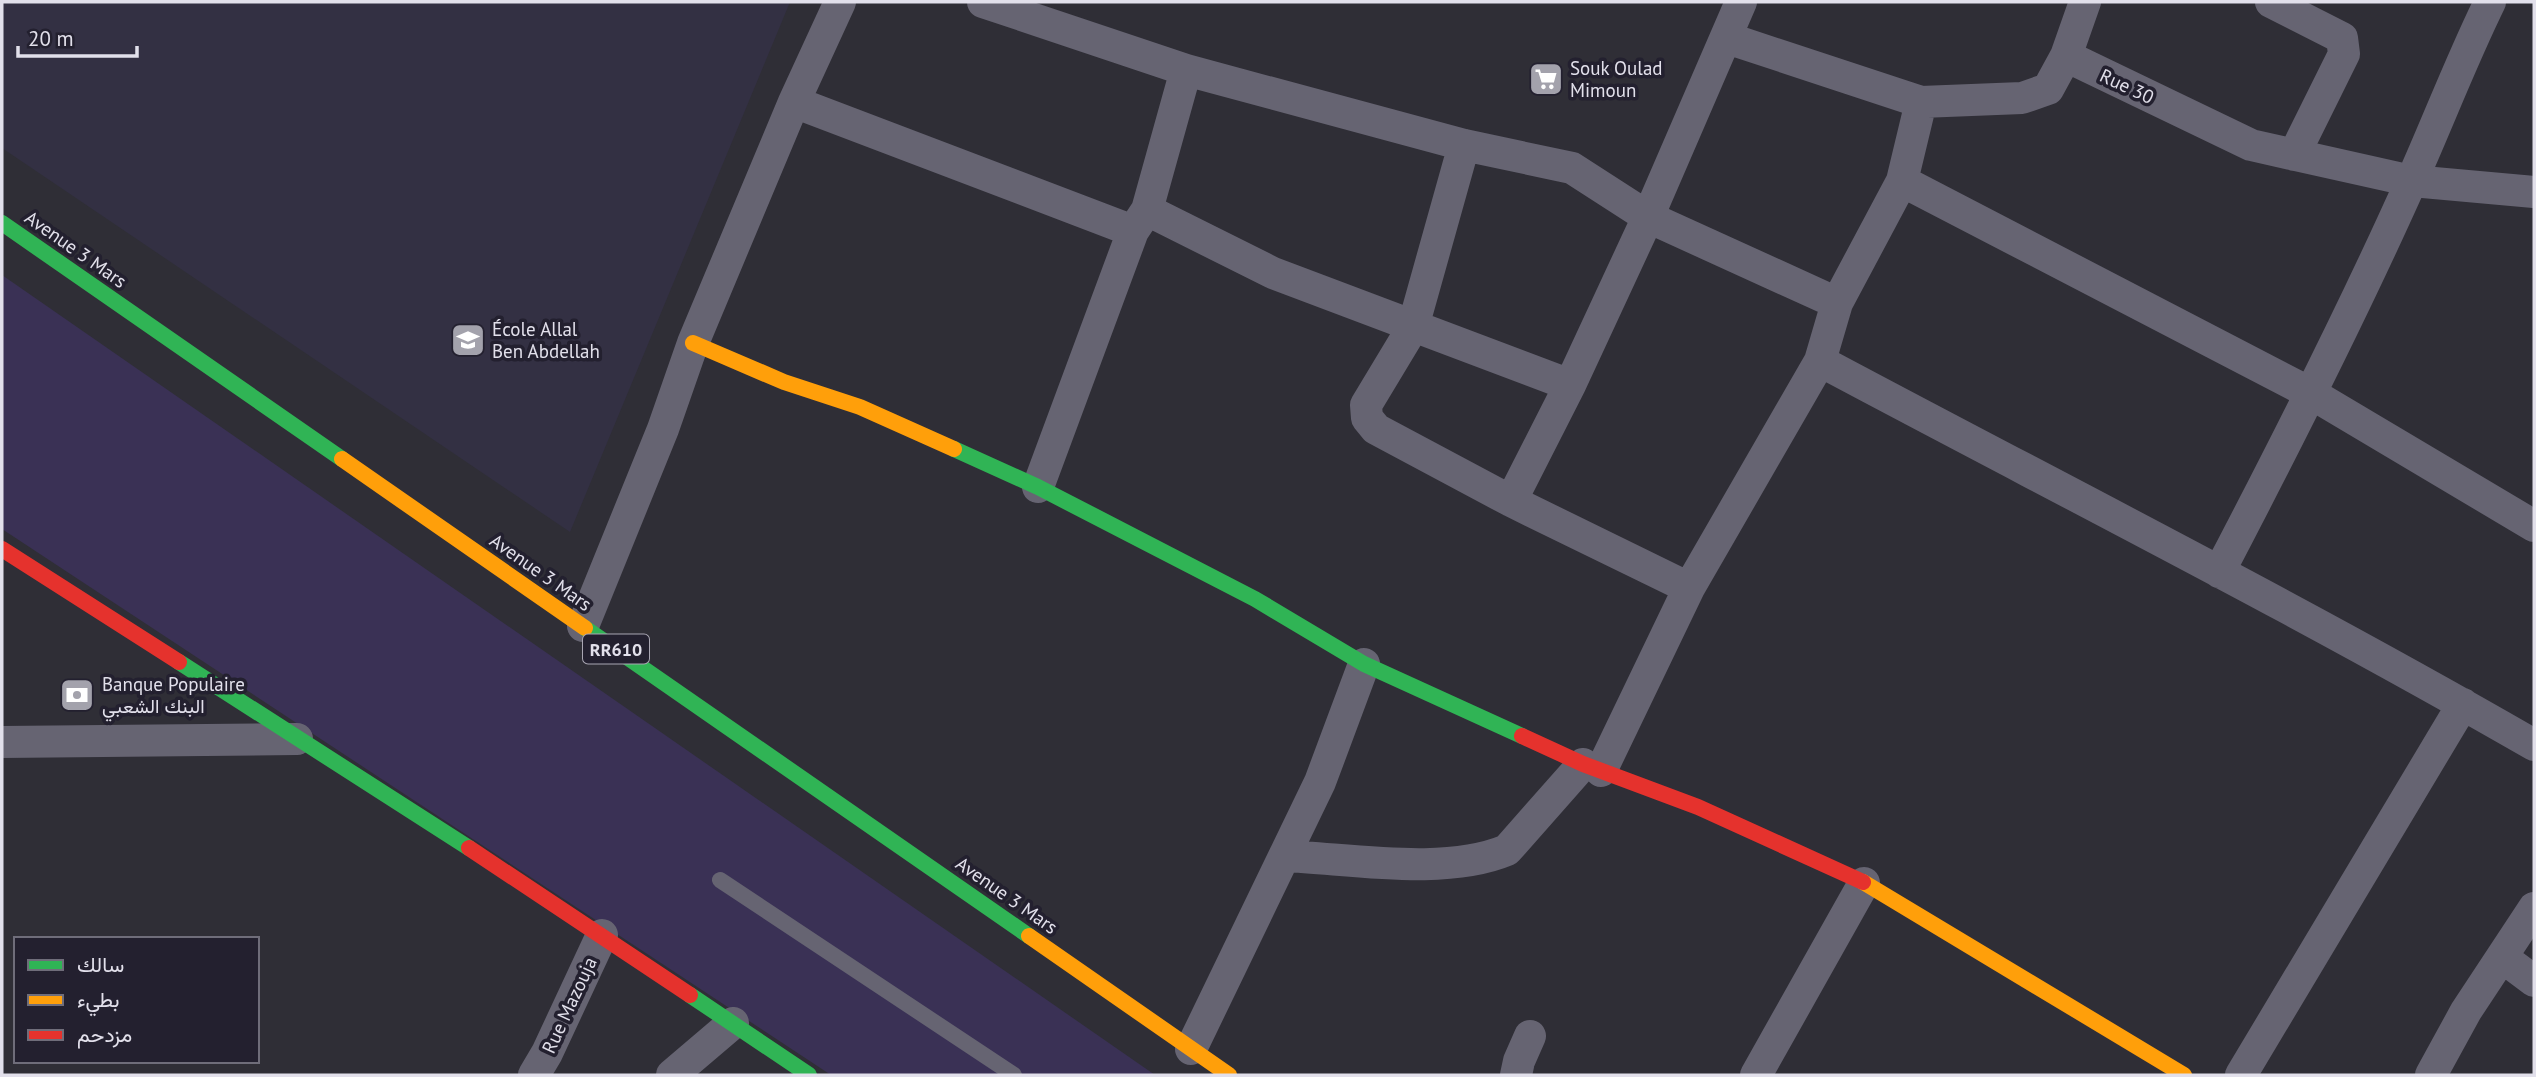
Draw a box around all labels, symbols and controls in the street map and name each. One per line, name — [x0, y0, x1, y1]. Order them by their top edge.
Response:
scale bar — [18, 14, 136, 58]
text: 20 m — [28, 25, 74, 52]
place label: Souk Oulad Mimoun — [1570, 56, 1663, 102]
supermarket icon: Souk Oulad Mimoun — [1527, 60, 1565, 98]
street label: Rue 30 — [2096, 63, 2158, 109]
street label: Avenue 3 Mars — [20, 205, 132, 293]
place label: École Allal Ben Abdellah — [492, 317, 600, 363]
school or university icon: École Allal Ben Abdellah — [449, 321, 487, 359]
street label: Avenue 3 Mars — [485, 528, 597, 616]
road number: RR610 — [583, 634, 649, 664]
place label: Banque Populaire البنك الشعبي — [102, 672, 245, 722]
bank icon: Banque Populaire البنك الشعبي — [58, 676, 96, 714]
street label: Avenue 3 Mars — [951, 851, 1063, 939]
legend — [14, 937, 259, 1063]
text: سالك — [77, 951, 124, 978]
street label: Rue Mazouja — [536, 953, 602, 1057]
text: بطيء — [77, 986, 120, 1017]
text: مزدحم — [77, 1021, 132, 1049]

